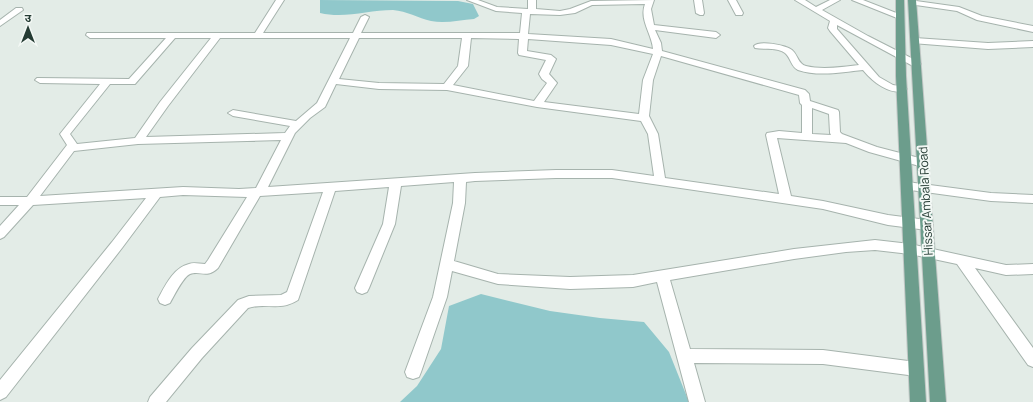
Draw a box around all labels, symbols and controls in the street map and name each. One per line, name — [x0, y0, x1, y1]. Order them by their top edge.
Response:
north arrow — [8, 8, 48, 48]
text: उ — [25, 10, 32, 25]
street label: Hissar Ambala Road — [914, 146, 937, 256]

